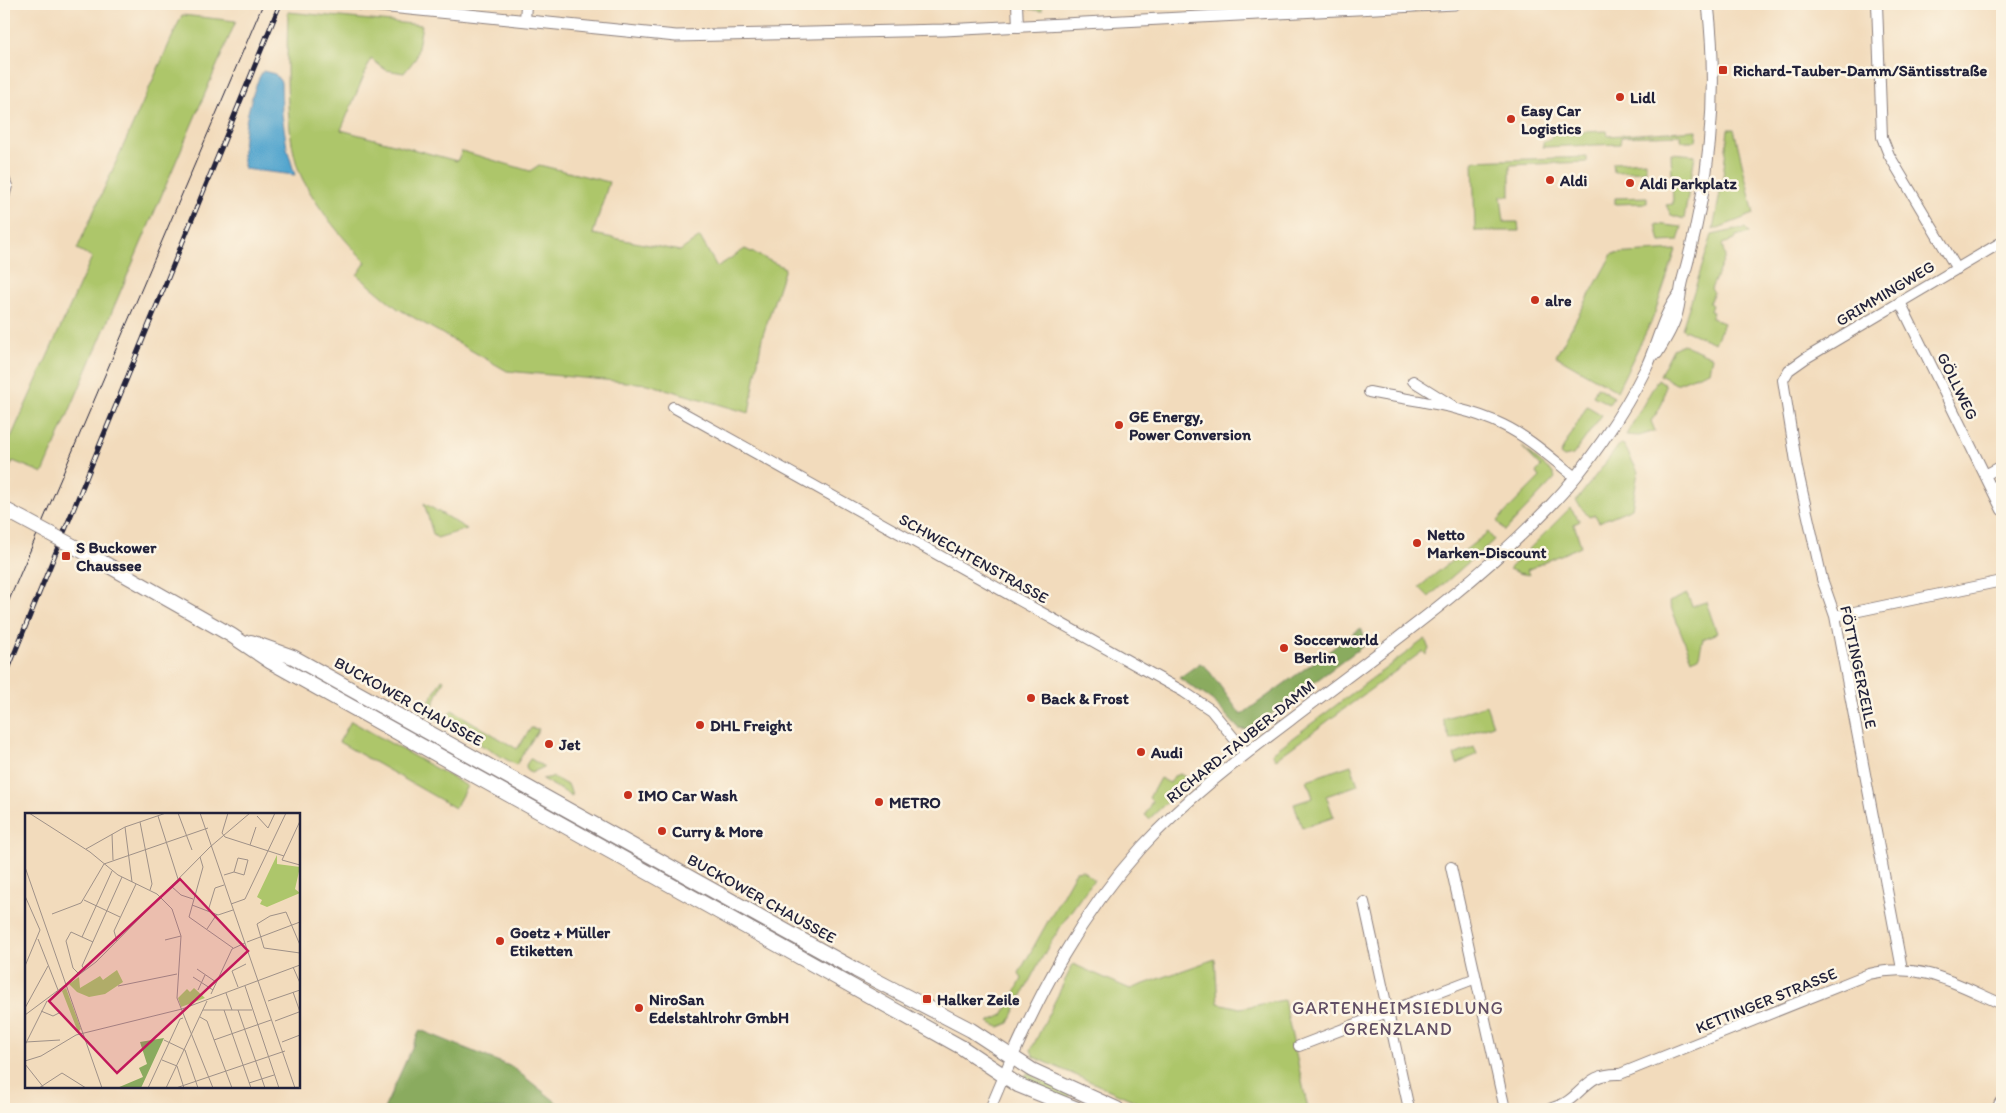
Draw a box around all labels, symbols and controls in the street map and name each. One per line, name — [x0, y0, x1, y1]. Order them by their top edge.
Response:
place label: Richard-Tauber-Damm/Säntisstraße — [1733, 61, 1987, 80]
marker: Richard-Tauber-Damm/Säntisstraße — [1717, 64, 1729, 76]
place label: Lidl — [1630, 88, 1656, 107]
marker: Lidl — [1614, 91, 1626, 103]
place label: Easy Car Logistics — [1521, 101, 1582, 139]
marker: Easy Car Logistics — [1505, 113, 1517, 125]
place label: Aldi — [1559, 171, 1587, 190]
marker: Aldi — [1544, 174, 1556, 186]
place label: Aldi Parkplatz — [1639, 174, 1737, 194]
marker: Aldi Parkplatz — [1624, 177, 1636, 189]
street label: GRIMMINGWEG — [1833, 257, 1938, 330]
place label: alre — [1545, 291, 1572, 310]
marker: alre — [1529, 294, 1541, 306]
street label: GÖLLWEG — [1933, 350, 1982, 423]
place label: GE Energy, Power Conversion — [1129, 407, 1252, 444]
marker: GE Energy, Power Conversion — [1113, 419, 1125, 431]
street label: SCHWECHTENSTRASSE — [896, 509, 1052, 608]
place label: Netto Marken-Discount — [1427, 525, 1547, 562]
marker: Netto Marken-Discount — [1411, 537, 1423, 549]
place label: S Buckower Chaussee — [76, 538, 157, 575]
marker: S Buckower Chaussee — [60, 550, 72, 562]
street label: FÖTTINGERZEILE — [1836, 604, 1881, 730]
place label: Soccerworld Berlin — [1294, 630, 1379, 667]
marker: Soccerworld Berlin — [1278, 642, 1290, 654]
street label: BUCKOWER CHAUSSEE — [331, 653, 487, 750]
street label: RICHARD-TAUBER-DAMM — [1162, 676, 1318, 807]
place label: Back & Frost — [1041, 689, 1129, 708]
marker: Back & Frost — [1025, 692, 1037, 704]
place label: DHL Freight — [710, 716, 792, 736]
marker: DHL Freight — [694, 719, 706, 731]
place label: Jet — [558, 735, 581, 754]
marker: Jet — [543, 738, 555, 750]
place label: Audi — [1150, 743, 1183, 762]
marker: Audi — [1135, 746, 1147, 758]
place label: IMO Car Wash — [638, 786, 738, 805]
marker: IMO Car Wash — [622, 789, 634, 801]
place label: METRO — [889, 793, 941, 812]
marker: METRO — [873, 796, 885, 808]
inset map — [25, 813, 300, 1088]
place label: Curry & More — [672, 822, 764, 842]
marker: Curry & More — [656, 825, 668, 837]
street label: BUCKOWER CHAUSSEE — [684, 850, 840, 947]
place label: Goetz + Müller Etiketten — [510, 923, 611, 960]
marker: Goetz + Müller Etiketten — [494, 935, 506, 947]
street label: KETTINGER STRASSE — [1693, 963, 1839, 1037]
place label: NiroSan Edelstahlrohr GmbH — [649, 990, 789, 1027]
place label: Halker Zeile — [937, 990, 1020, 1009]
marker: Halker Zeile — [921, 993, 933, 1005]
district label: GARTENHEIMSIEDLUNG GRENZLAND — [1292, 997, 1504, 1040]
marker: NiroSan Edelstahlrohr GmbH — [633, 1002, 645, 1014]

